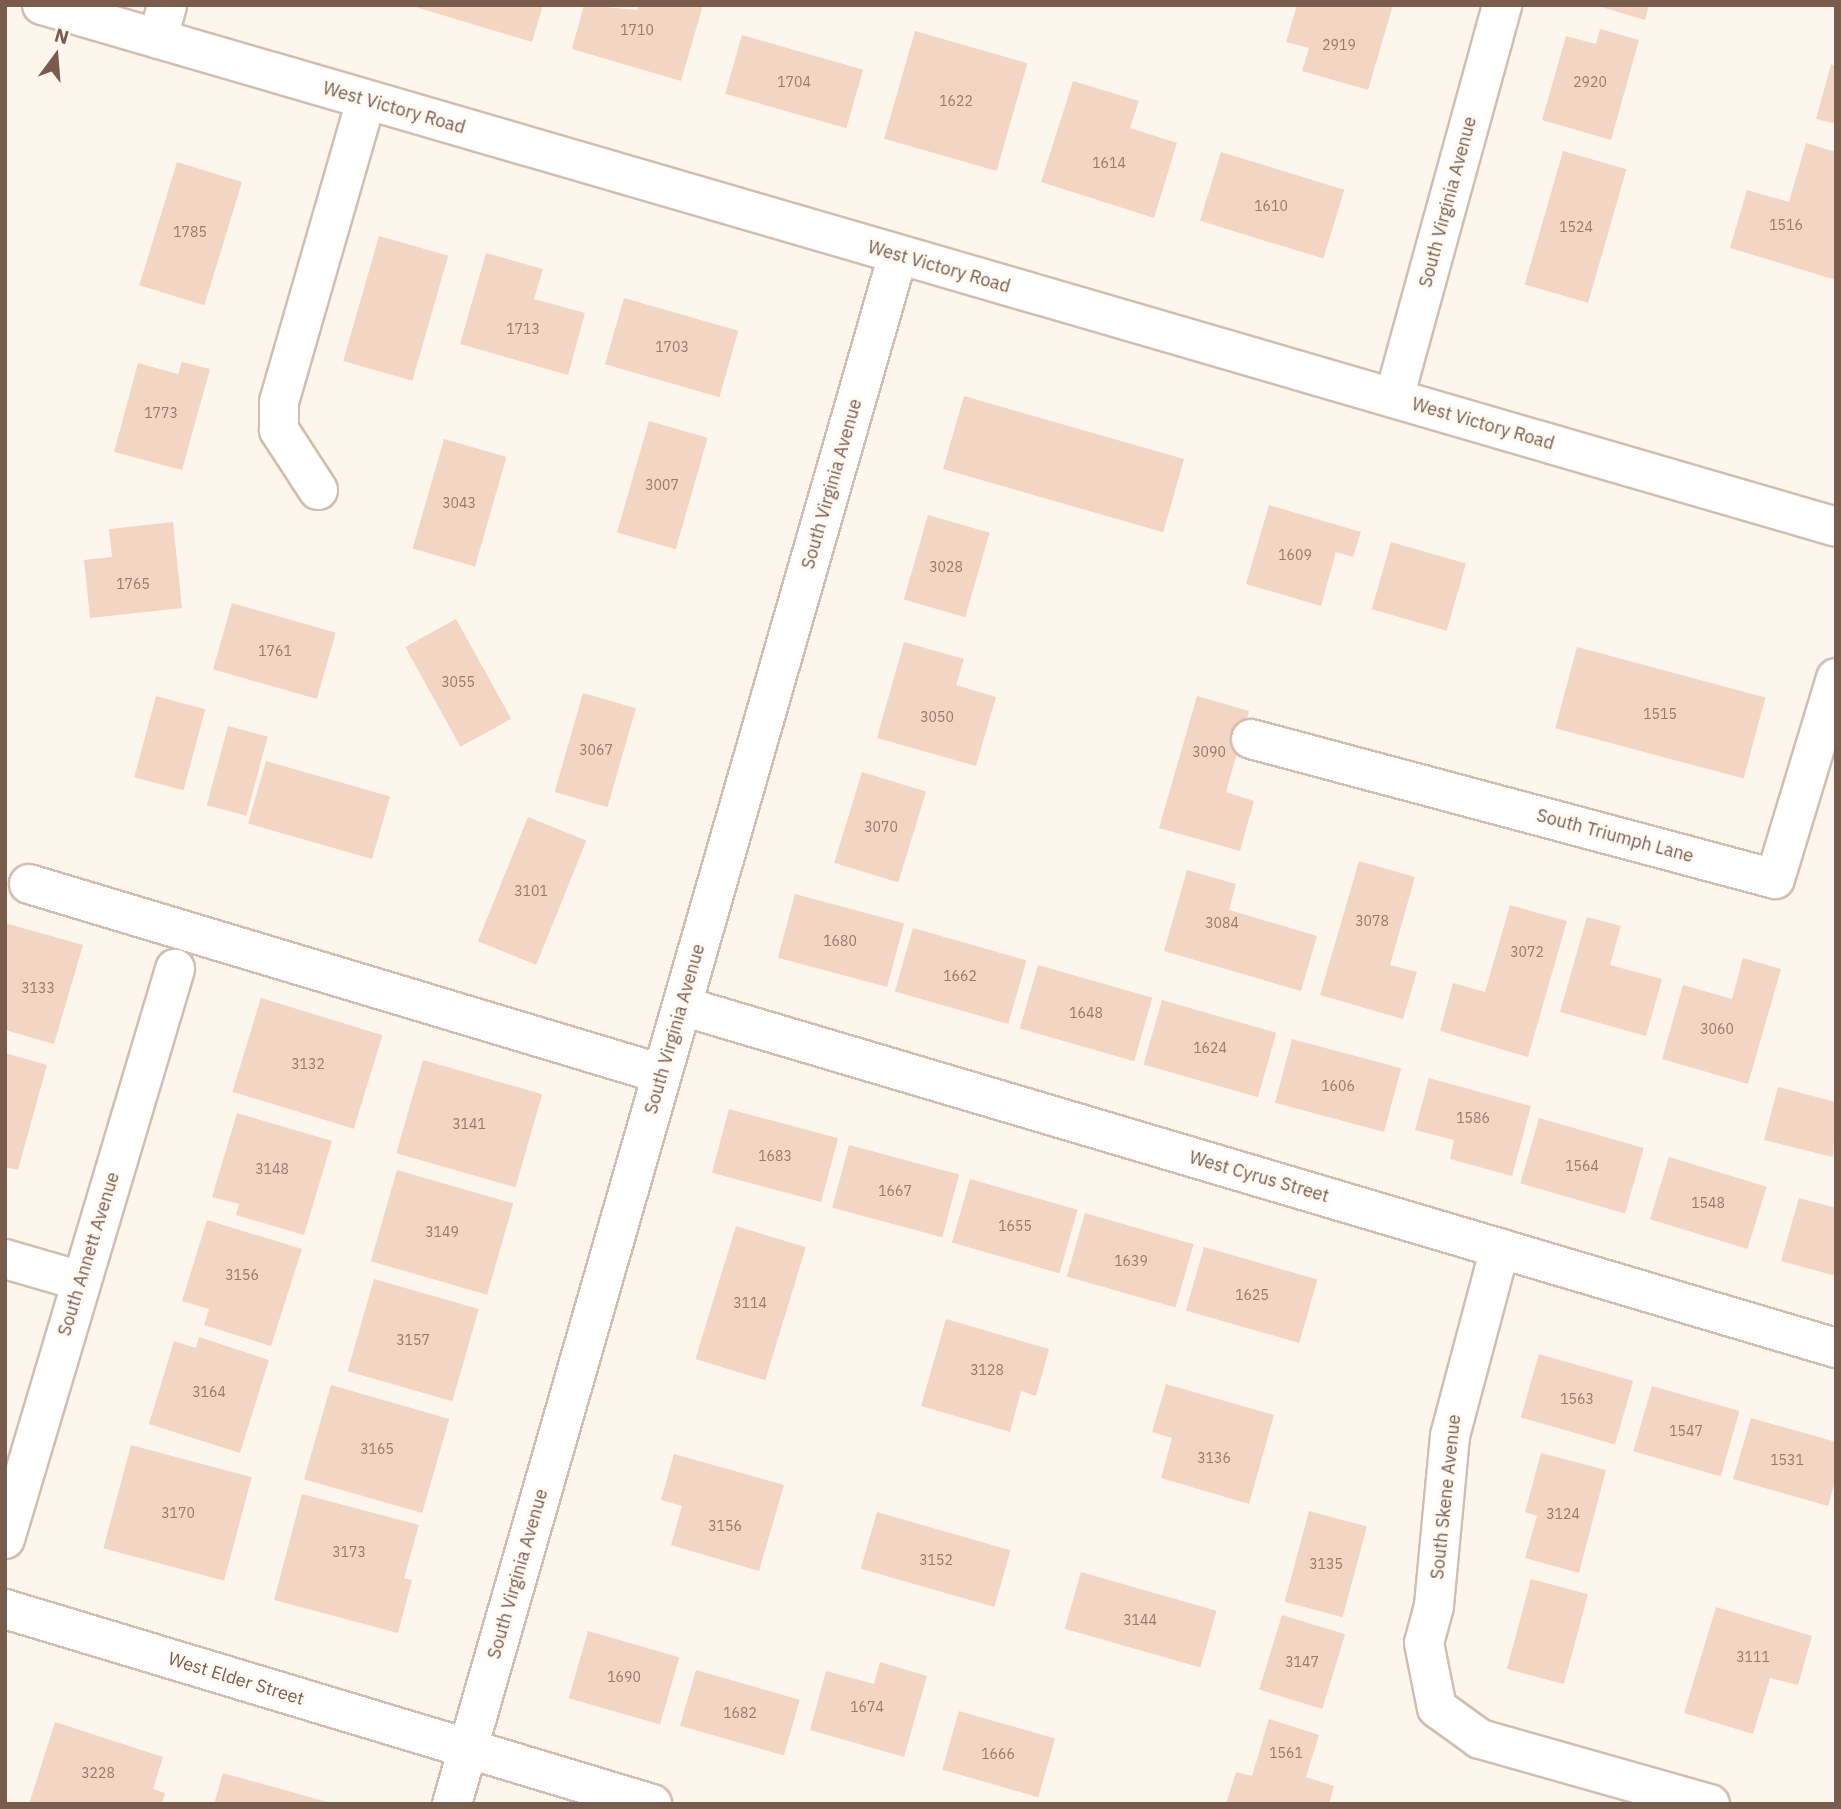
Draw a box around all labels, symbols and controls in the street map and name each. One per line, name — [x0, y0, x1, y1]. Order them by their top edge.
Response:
north arrow — [21, 21, 91, 91]
text: N — [52, 22, 72, 49]
house number: 1710 — [620, 22, 654, 38]
house number: 2919 — [1322, 37, 1356, 53]
house number: 1704 — [777, 74, 811, 90]
house number: 2920 — [1573, 74, 1607, 90]
street label: West Victory Road — [320, 77, 468, 139]
house number: 1622 — [939, 93, 973, 109]
street label: South Virginia Avenue — [1415, 114, 1481, 290]
house number: 1614 — [1092, 155, 1126, 171]
house number: 1610 — [1254, 198, 1288, 214]
house number: 1516 — [1769, 217, 1803, 233]
house number: 1524 — [1559, 219, 1593, 235]
house number: 1785 — [173, 224, 207, 240]
street label: West Victory Road — [865, 236, 1013, 298]
house number: 1713 — [506, 321, 540, 337]
house number: 1703 — [655, 339, 689, 355]
street label: West Victory Road — [1409, 393, 1557, 455]
street label: South Virginia Avenue — [797, 396, 867, 572]
house number: 1773 — [144, 405, 178, 421]
house number: 3007 — [645, 477, 679, 493]
house number: 3043 — [442, 495, 476, 511]
house number: 1609 — [1278, 547, 1312, 563]
house number: 3028 — [929, 559, 963, 575]
house number: 1765 — [116, 576, 150, 592]
house number: 1761 — [258, 643, 292, 659]
house number: 3055 — [441, 674, 475, 690]
house number: 1515 — [1643, 706, 1677, 722]
house number: 3050 — [920, 709, 954, 725]
house number: 3067 — [579, 742, 613, 758]
house number: 3090 — [1192, 744, 1226, 760]
street label: South Triumph Lane — [1534, 805, 1696, 867]
house number: 3070 — [864, 819, 898, 835]
house number: 3101 — [514, 883, 548, 899]
house number: 3078 — [1355, 913, 1389, 929]
house number: 3084 — [1205, 915, 1239, 931]
house number: 1680 — [823, 933, 857, 949]
street label: South Virginia Avenue — [640, 941, 710, 1117]
house number: 3072 — [1510, 944, 1544, 960]
house number: 1662 — [943, 968, 977, 984]
house number: 3133 — [21, 980, 55, 996]
house number: 1648 — [1069, 1005, 1103, 1021]
house number: 3060 — [1700, 1021, 1734, 1037]
house number: 1624 — [1193, 1040, 1227, 1056]
house number: 3132 — [291, 1056, 325, 1072]
house number: 1606 — [1321, 1078, 1355, 1094]
house number: 1586 — [1456, 1110, 1490, 1126]
house number: 3141 — [452, 1116, 486, 1132]
street label: West Cyrus Street — [1187, 1147, 1331, 1207]
house number: 1683 — [758, 1148, 792, 1164]
house number: 1564 — [1565, 1158, 1599, 1174]
house number: 3148 — [255, 1161, 289, 1177]
street label: South Annett Avenue — [54, 1169, 124, 1339]
house number: 1667 — [878, 1183, 912, 1199]
house number: 1548 — [1691, 1195, 1725, 1211]
house number: 1655 — [998, 1218, 1032, 1234]
house number: 3149 — [425, 1224, 459, 1240]
house number: 1639 — [1114, 1253, 1148, 1269]
house number: 3156 — [225, 1267, 259, 1283]
house number: 1625 — [1235, 1287, 1269, 1303]
house number: 3114 — [733, 1295, 767, 1311]
house number: 3157 — [396, 1332, 430, 1348]
house number: 3128 — [970, 1362, 1004, 1378]
house number: 3164 — [192, 1384, 226, 1400]
house number: 1563 — [1560, 1391, 1594, 1407]
street label: South Skene Avenue — [1427, 1414, 1465, 1580]
house number: 1547 — [1669, 1423, 1703, 1439]
house number: 3165 — [360, 1441, 394, 1457]
house number: 3136 — [1197, 1450, 1231, 1466]
house number: 1531 — [1770, 1452, 1804, 1468]
street label: South Virginia Avenue — [483, 1486, 553, 1662]
house number: 3170 — [161, 1505, 195, 1521]
house number: 3124 — [1546, 1506, 1580, 1522]
house number: 3156 — [708, 1518, 742, 1534]
house number: 3173 — [332, 1544, 366, 1560]
house number: 3152 — [919, 1552, 953, 1568]
house number: 3135 — [1309, 1556, 1343, 1572]
house number: 3144 — [1123, 1612, 1157, 1628]
street label: West Elder Street — [166, 1648, 306, 1710]
house number: 3111 — [1736, 1649, 1770, 1665]
house number: 3147 — [1285, 1654, 1319, 1670]
house number: 1690 — [607, 1669, 641, 1685]
house number: 1674 — [850, 1699, 884, 1715]
house number: 1682 — [723, 1705, 757, 1721]
house number: 1561 — [1269, 1745, 1303, 1761]
house number: 1666 — [981, 1746, 1015, 1762]
house number: 3228 — [81, 1765, 115, 1781]

